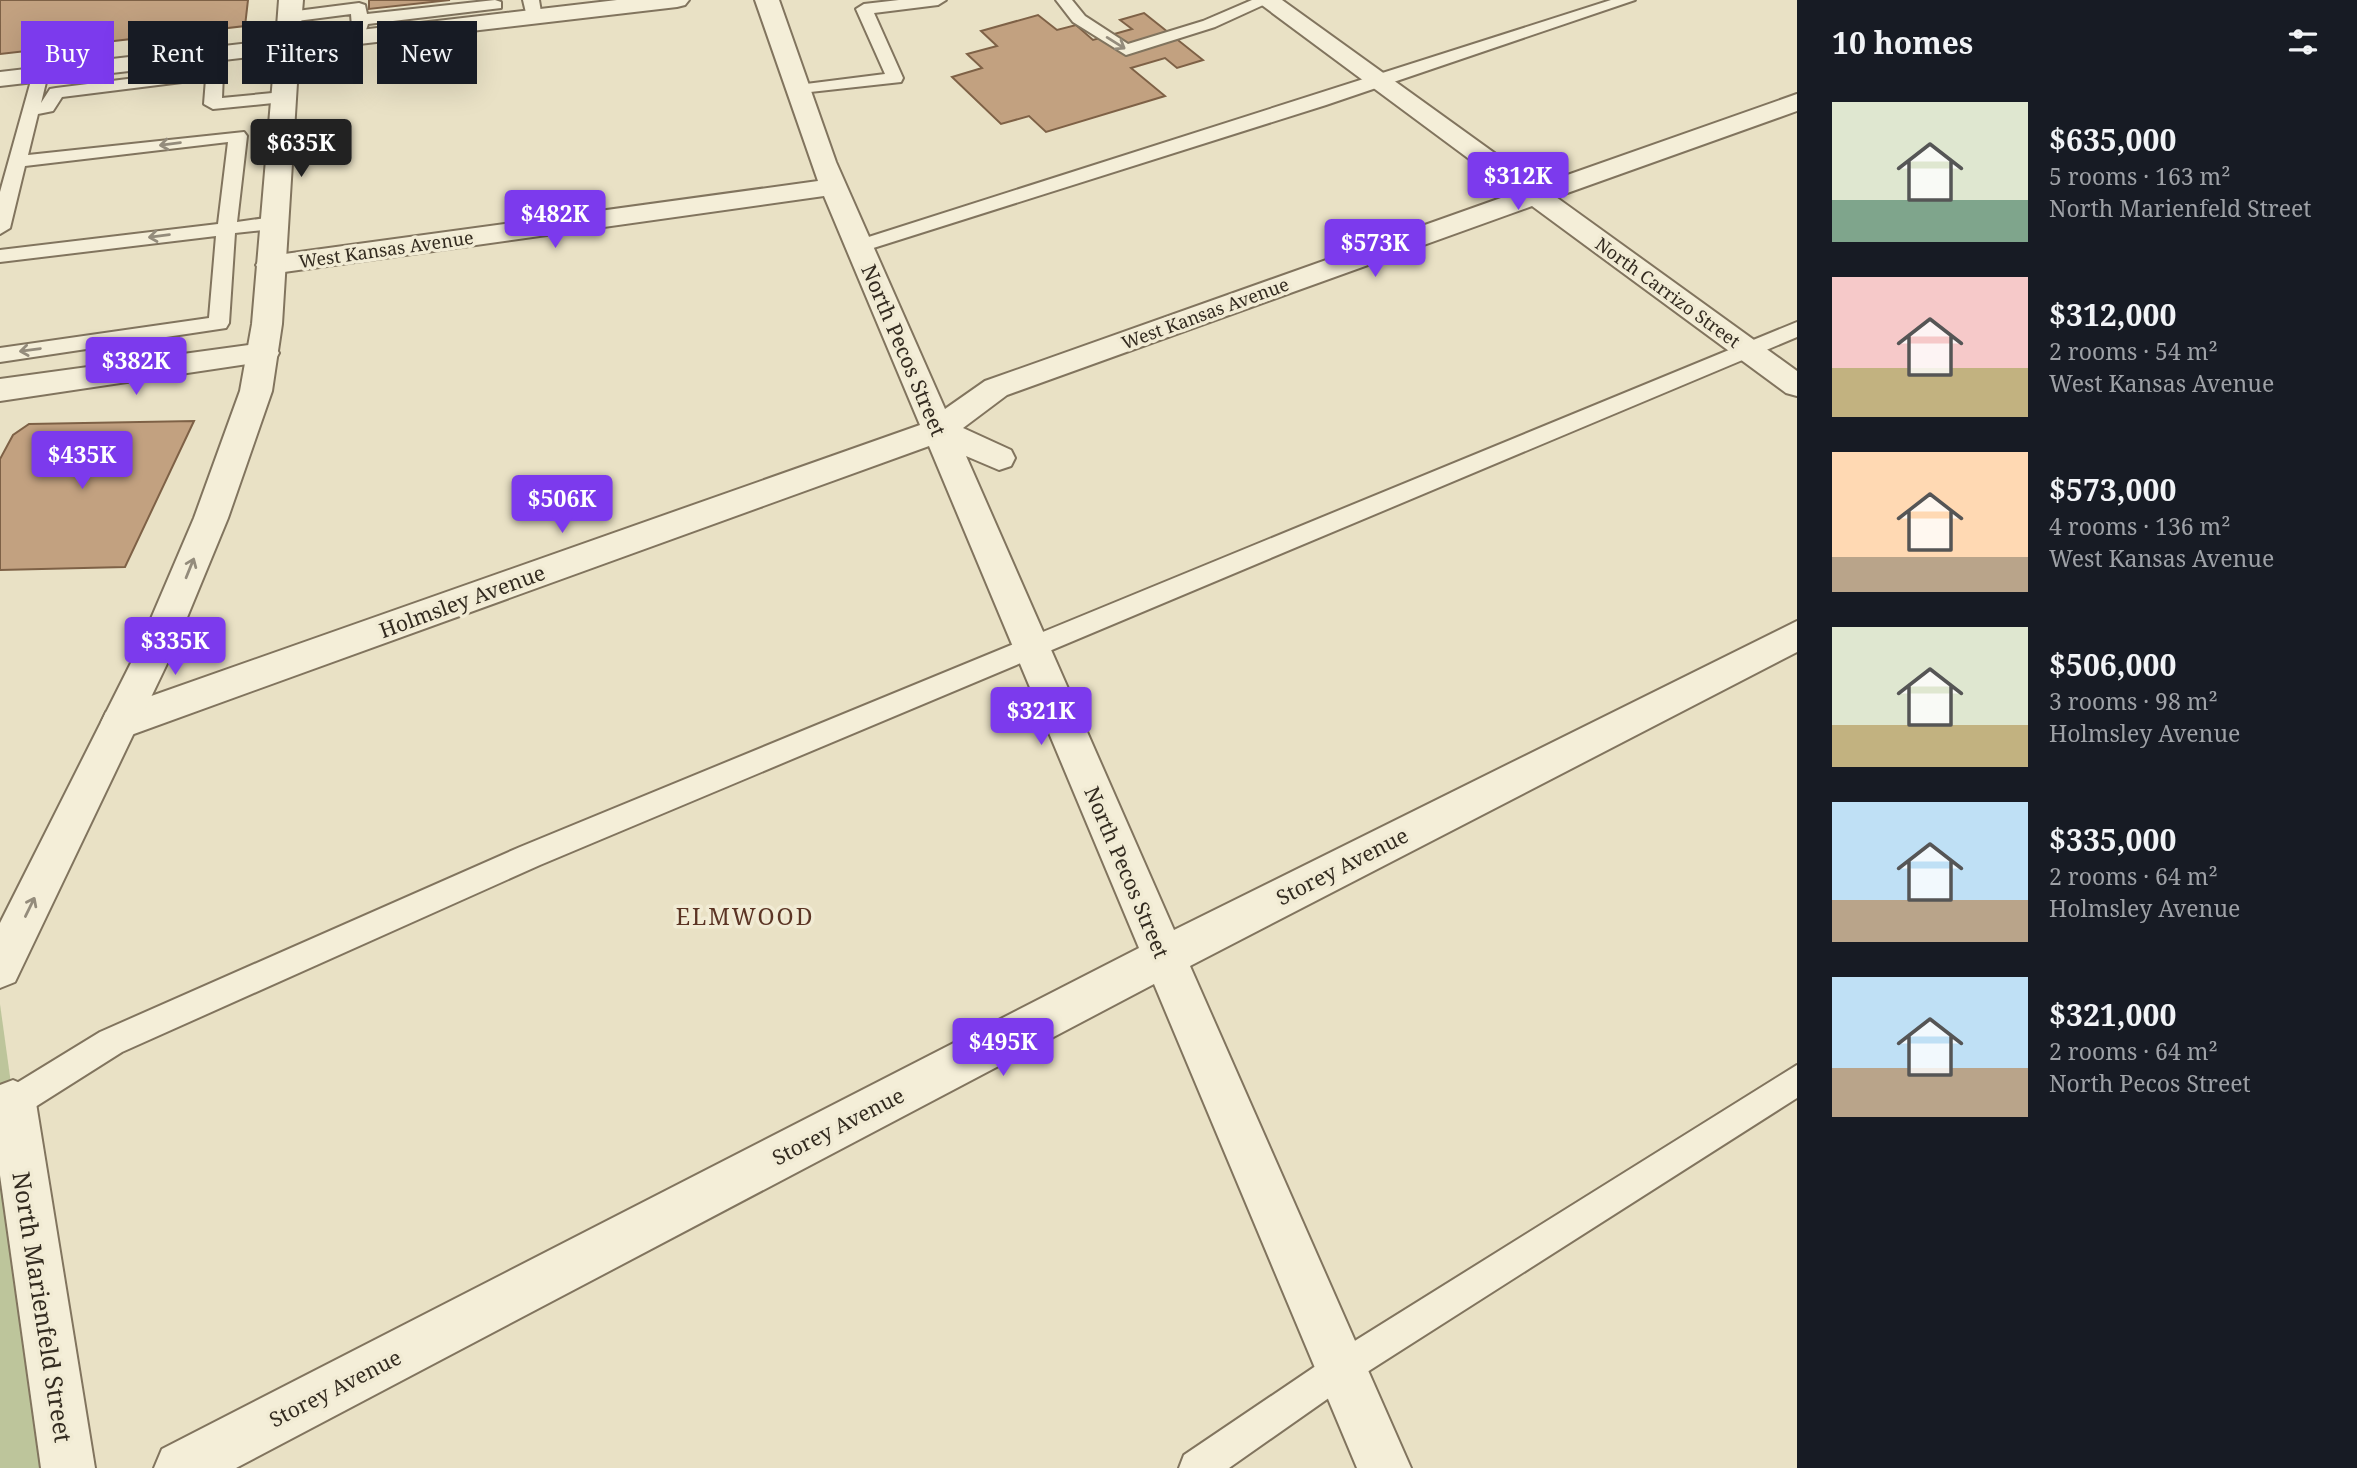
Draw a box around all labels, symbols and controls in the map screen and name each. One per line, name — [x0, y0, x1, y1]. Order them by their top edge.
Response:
chip: Buy — [21, 21, 114, 84]
chip: Rent — [128, 21, 228, 84]
chip: Filters — [242, 21, 363, 84]
chip: New — [377, 21, 477, 84]
text: 10 homes — [1832, 22, 1973, 63]
icon: filters — [2284, 23, 2322, 61]
one-way arrow — [1105, 36, 1125, 50]
text: $635,000 — [2049, 119, 2176, 160]
pin: $635K — [252, 120, 350, 179]
text: $635K — [267, 126, 335, 158]
icon: home — [1888, 130, 1972, 214]
one-way arrow — [159, 138, 182, 151]
pin: $312K — [1469, 152, 1567, 212]
text: $312K — [1484, 159, 1552, 191]
text: 5 rooms · 163 m² — [2049, 160, 2231, 192]
pin: $482K — [506, 190, 604, 250]
text: North Marienfeld Street — [2049, 192, 2311, 224]
text: $482K — [521, 197, 589, 229]
pin: $573K — [1326, 219, 1424, 279]
street label: West Kansas Avenue — [297, 225, 475, 273]
text: $573K — [1341, 226, 1409, 258]
one-way arrow — [148, 230, 171, 243]
street label: North Carrizo Street — [1591, 231, 1745, 353]
street label: North Pecos Street — [855, 260, 953, 440]
street label: West Kansas Avenue — [1118, 272, 1292, 354]
text: $312,000 — [2049, 294, 2176, 335]
icon: home — [1888, 305, 1972, 389]
text: 2 rooms · 54 m² — [2049, 335, 2218, 367]
pin: $382K — [87, 338, 185, 397]
one-way arrow — [19, 344, 42, 357]
text: $382K — [102, 344, 170, 376]
text: West Kansas Avenue — [2049, 367, 2274, 399]
pin: $435K — [33, 432, 131, 491]
text: $435K — [48, 438, 116, 470]
text: $573,000 — [2049, 469, 2176, 510]
pin: $506K — [513, 476, 611, 535]
icon: home — [1888, 480, 1972, 564]
text: $506K — [528, 482, 596, 514]
text: 4 rooms · 136 m² — [2049, 510, 2231, 542]
text: West Kansas Avenue — [2049, 542, 2274, 574]
one-way arrow — [184, 558, 197, 580]
street label: Holmsley Avenue — [375, 558, 549, 644]
pin: $335K — [126, 618, 224, 677]
text: $335K — [141, 624, 209, 656]
text: $506,000 — [2049, 644, 2176, 685]
icon: home — [1888, 655, 1972, 739]
text: 3 rooms · 98 m² — [2049, 685, 2218, 717]
pin: $321K — [992, 688, 1090, 747]
text: $321K — [1007, 694, 1075, 726]
text: Holmsley Avenue — [2049, 717, 2240, 749]
street label: North Pecos Street — [1078, 782, 1176, 962]
text: $335,000 — [2049, 819, 2176, 860]
street label: Storey Avenue — [1271, 821, 1413, 911]
icon: home — [1888, 830, 1972, 914]
text: 2 rooms · 64 m² — [2049, 860, 2218, 892]
text: Holmsley Avenue — [2049, 892, 2240, 924]
one-way arrow — [24, 897, 37, 918]
district label: ELMWOOD — [676, 900, 814, 932]
text: $321,000 — [2049, 994, 2176, 1035]
icon: home — [1888, 1005, 1972, 1089]
pin: $495K — [954, 1018, 1052, 1078]
text: $495K — [969, 1025, 1037, 1057]
text: 2 rooms · 64 m² — [2049, 1035, 2218, 1067]
text: North Pecos Street — [2049, 1067, 2251, 1099]
street label: Storey Avenue — [767, 1081, 909, 1171]
street label: North Marienfeld Street — [5, 1169, 81, 1445]
street label: Storey Avenue — [264, 1343, 406, 1433]

